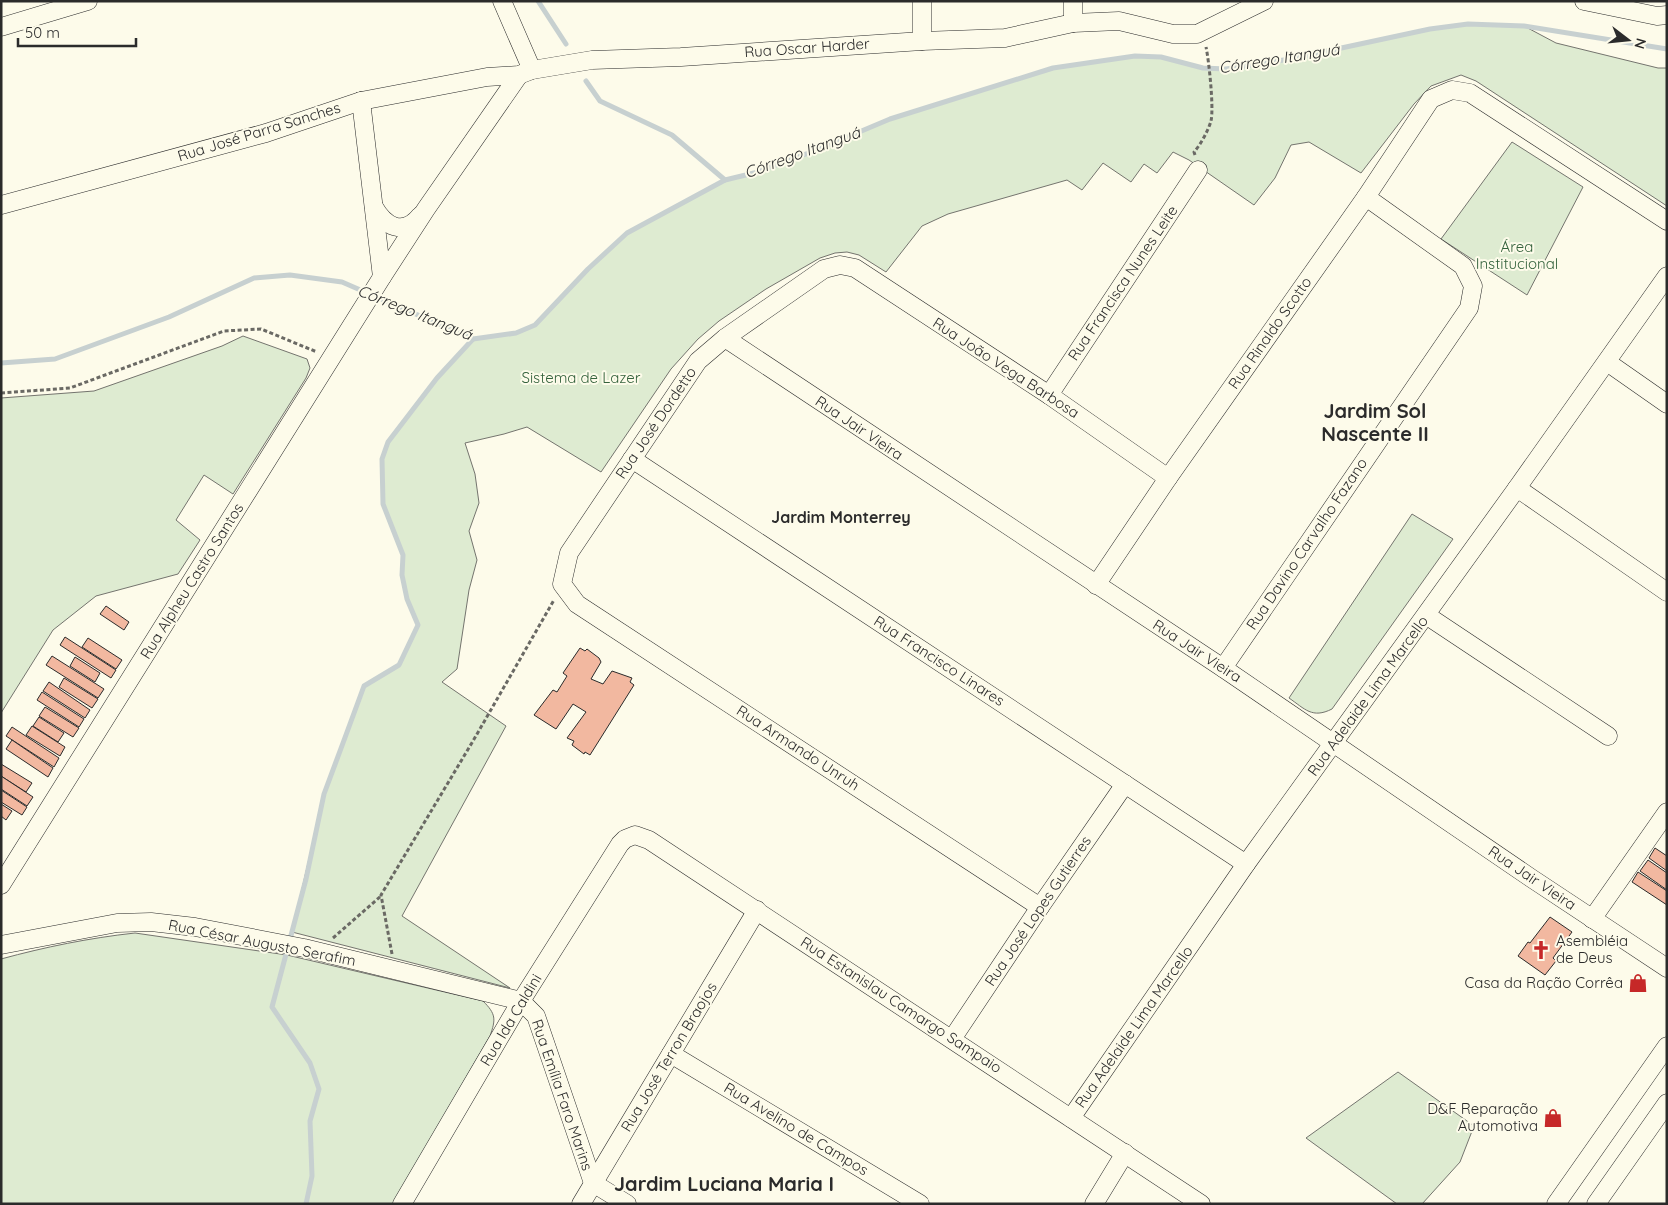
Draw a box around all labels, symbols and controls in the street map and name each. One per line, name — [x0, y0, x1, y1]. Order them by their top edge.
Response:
scale bar — [18, 15, 135, 47]
north arrow — [1603, 15, 1653, 65]
text: 50 m — [25, 23, 60, 42]
street label: Rua Oscar Harder — [744, 34, 870, 61]
text: N — [1630, 36, 1651, 51]
water label: Córrego Itanguá — [1217, 38, 1342, 77]
street label: Rua José Parra Sanches — [175, 98, 343, 165]
water label: Córrego Itanguá — [741, 121, 864, 182]
street label: Rua Francisca Nunes Leite — [1063, 201, 1182, 364]
park label: Área Institucional — [1476, 237, 1558, 273]
street label: Rua Rinaldo Scotto — [1224, 273, 1315, 392]
water label: Córrego Itanguá — [355, 280, 476, 345]
street label: Rua João Vega Barbosa — [929, 313, 1083, 422]
street label: Rua José Dordetto — [611, 363, 700, 482]
park label: Sistema de Lazer — [521, 368, 641, 387]
street label: Rua Jair Vieira — [812, 391, 907, 464]
district label: Jardim Sol Nascente II — [1321, 398, 1429, 446]
street label: Rua Davino Carvalho Fazano — [1242, 454, 1371, 633]
street label: Rua Alpheu Castro Santos — [136, 499, 247, 662]
district label: Jardim Monterrey — [771, 507, 911, 527]
street label: Rua Francisco Linares — [870, 611, 1008, 710]
street label: Rua Adelaide Lima Marcello — [1303, 612, 1432, 780]
street label: Rua Jair Vieira — [1149, 615, 1245, 686]
street label: Rua Armando Unruh — [733, 701, 863, 794]
street label: Rua José Lopes Gutierres — [980, 832, 1095, 989]
street label: Rua Jair Vieira — [1485, 841, 1580, 914]
street label: Rua César Augusto Serafim — [167, 915, 358, 970]
place label: Asembléia de Deus — [1556, 931, 1628, 967]
street label: Rua Estanislau Camargo Sampaio — [797, 932, 1006, 1077]
church icon: Asembléia de Deus — [1530, 939, 1552, 961]
street label: Rua Adelaide Lima Marcello — [1070, 942, 1197, 1111]
street label: Rua Ida Caldini — [476, 970, 546, 1069]
shop icon: Casa da Ração Corrêa — [1627, 972, 1649, 994]
place label: Casa da Ração Corrêa — [1465, 973, 1623, 992]
street label: Rua José Terron Braojos — [616, 978, 721, 1135]
street label: Rua Emília Faro Marins — [528, 1017, 597, 1173]
street label: Rua Avelino de Campos — [721, 1078, 872, 1179]
place label: D&F Reparação Automotiva — [1427, 1099, 1538, 1135]
shop icon: D&F Reparação Automotiva — [1542, 1107, 1564, 1129]
district label: Jardim Luciana Maria I — [614, 1171, 834, 1196]

